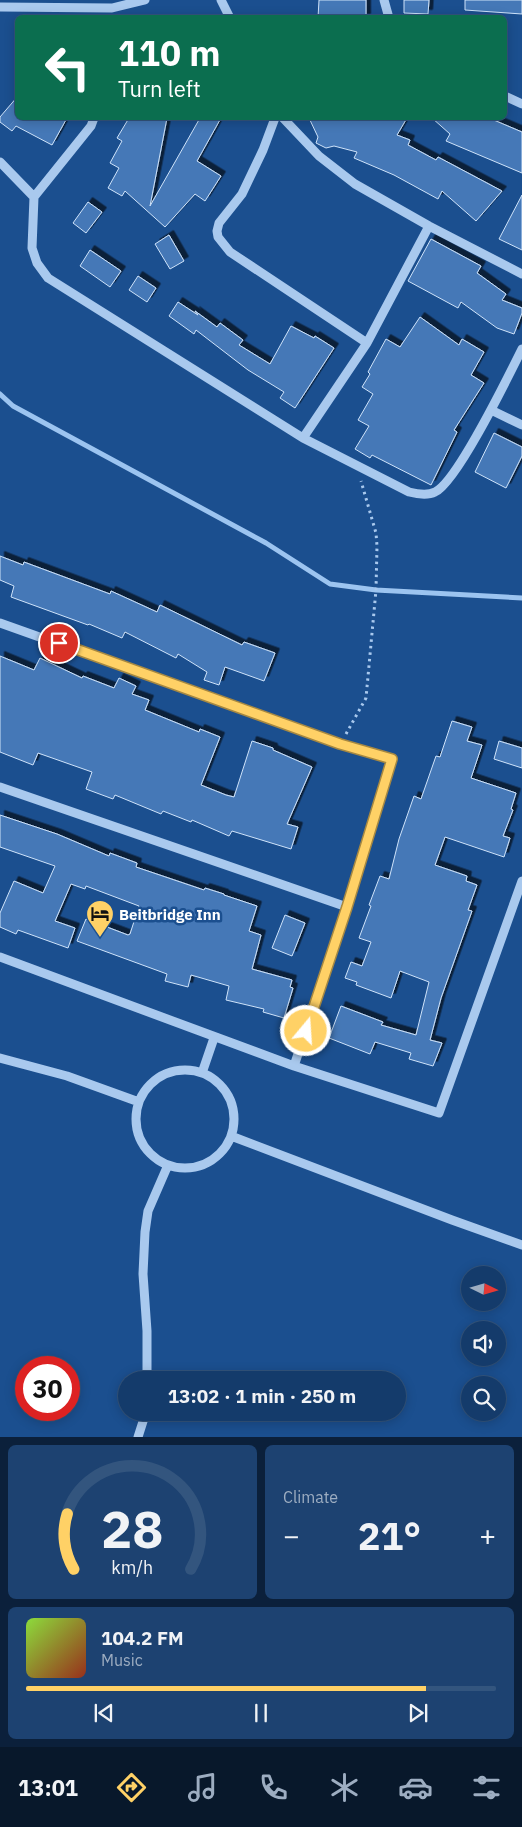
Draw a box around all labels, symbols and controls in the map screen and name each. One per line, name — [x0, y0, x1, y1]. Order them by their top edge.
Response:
text: 110 m — [118, 30, 221, 76]
icon: left — [35, 35, 100, 100]
text: Turn left — [118, 74, 201, 103]
pin — [38, 622, 80, 664]
icon: arrive — [45, 629, 73, 657]
hotel icon: Beitbridge Inn — [85, 899, 115, 938]
place label: Beitbridge Inn — [119, 905, 221, 924]
position arrow — [279, 1004, 331, 1056]
north arrow — [461, 1266, 506, 1311]
map controls — [461, 1266, 506, 1421]
button: sound — [461, 1321, 506, 1366]
speed limit sign: 30 — [15, 1356, 80, 1421]
button: search — [461, 1376, 506, 1421]
text: 13:02 · 1 min · 250 m — [168, 1384, 356, 1408]
text: Climate — [283, 1487, 338, 1507]
text: 28 — [101, 1495, 164, 1562]
text: 21° — [358, 1511, 421, 1560]
text: − — [283, 1517, 300, 1554]
text: + — [479, 1517, 496, 1554]
text: km/h — [112, 1556, 154, 1579]
text: 104.2 FM — [101, 1626, 184, 1650]
text: Music — [101, 1650, 143, 1670]
icon: previous — [90, 1699, 118, 1727]
icon: pause — [247, 1699, 275, 1727]
icon: next — [404, 1699, 432, 1727]
icon: directions — [114, 1770, 149, 1805]
icon: music — [185, 1770, 220, 1805]
icon: phone — [256, 1770, 291, 1805]
icon: climate — [327, 1770, 362, 1805]
icon: car — [398, 1770, 433, 1805]
icon: filters — [469, 1770, 504, 1805]
text: 13:01 — [18, 1773, 78, 1802]

